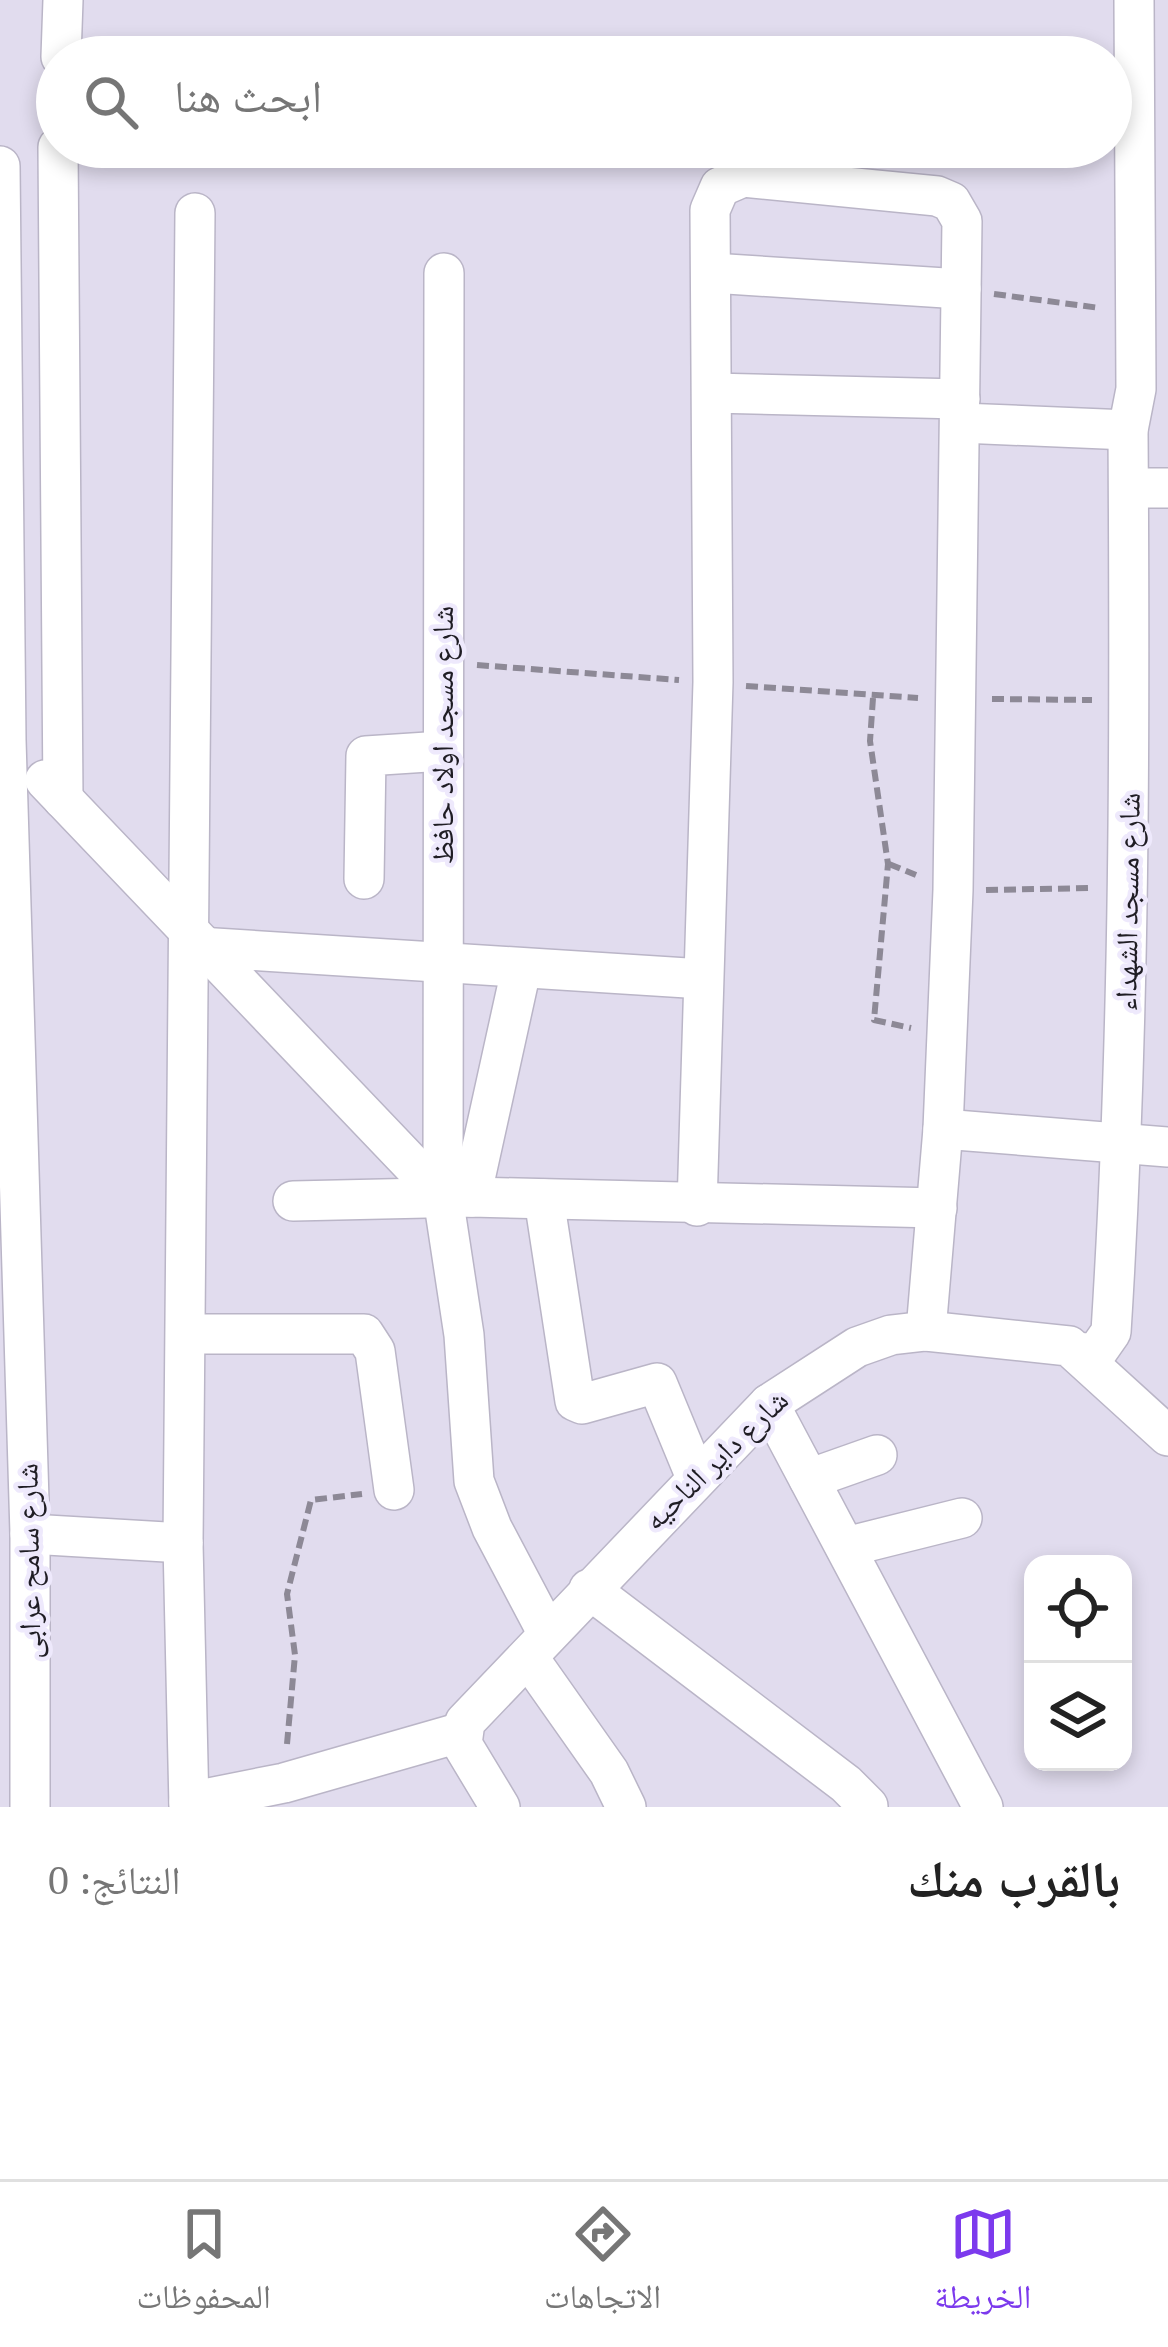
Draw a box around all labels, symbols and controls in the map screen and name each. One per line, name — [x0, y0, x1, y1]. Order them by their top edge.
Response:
search box — [36, 36, 1132, 168]
text: ابحث هنا — [174, 65, 322, 125]
icon: search — [78, 69, 144, 135]
street label: شارع مسجد اولاد حافظ — [422, 606, 462, 864]
street label: شارع مسجد الشهداء — [1105, 792, 1149, 1012]
street label: شارع داير الناحيه — [634, 1380, 796, 1539]
street label: شارع سامح عرابى — [6, 1463, 50, 1659]
map controls — [1024, 1555, 1132, 1771]
button: locate — [1024, 1555, 1132, 1663]
button: layers — [1024, 1663, 1132, 1771]
text: بالقرب منك — [907, 1844, 1120, 1912]
text: النتائج: 0 — [48, 1853, 181, 1905]
tab: المحفوظات — [137, 2201, 271, 2329]
tab: الاتجاهات — [544, 2201, 661, 2329]
tab: الخريطة — [934, 2201, 1031, 2329]

